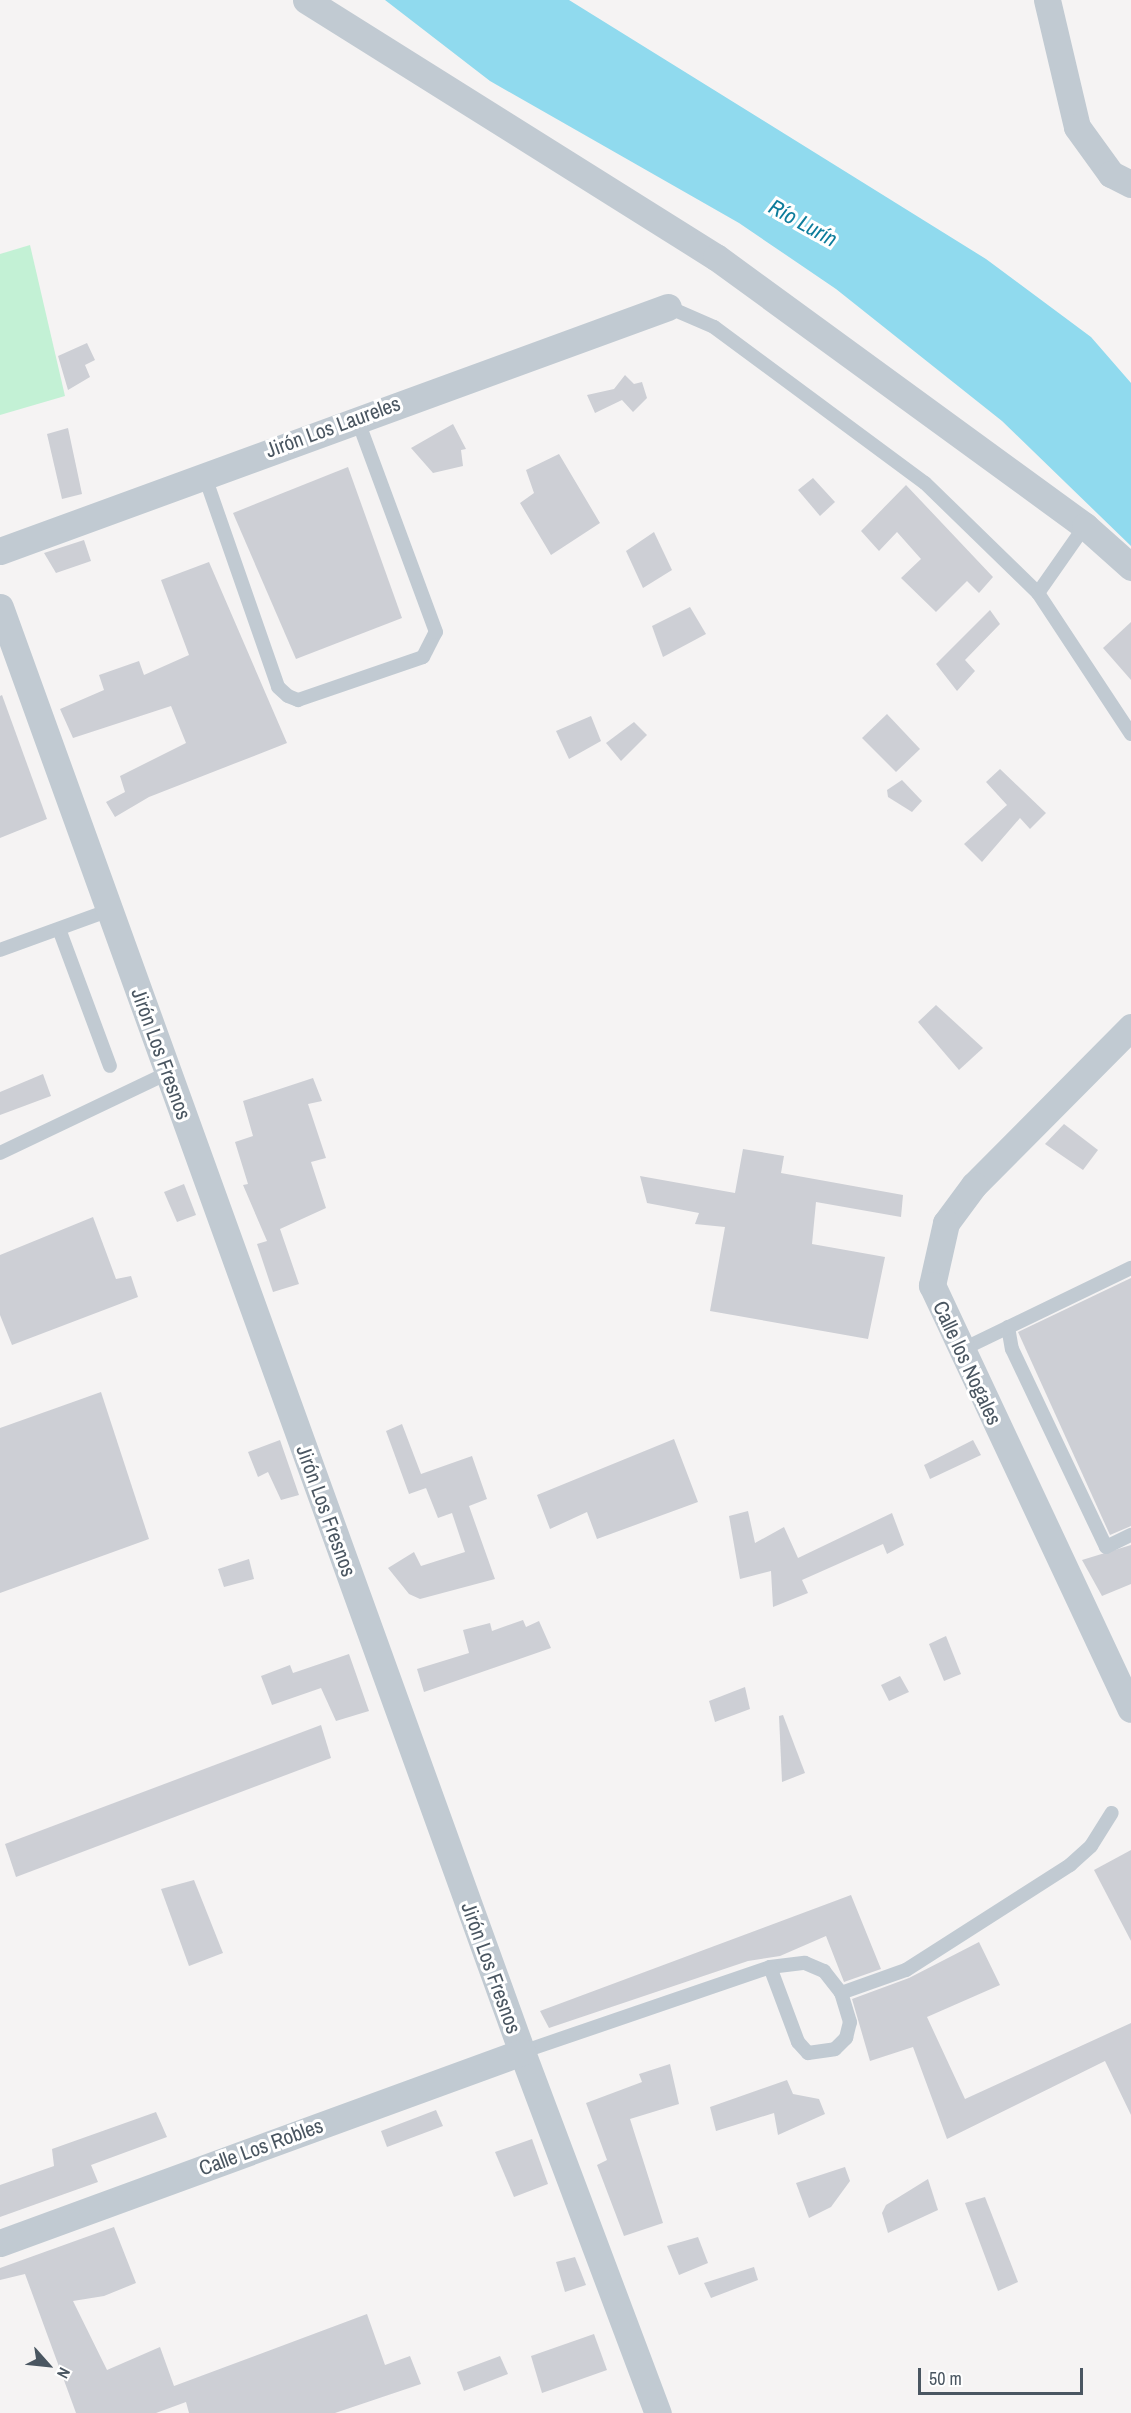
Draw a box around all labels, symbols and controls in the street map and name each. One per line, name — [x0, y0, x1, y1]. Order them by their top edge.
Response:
water label: Río Lurín — [764, 193, 842, 253]
street label: Jirón Los Laureles — [262, 391, 404, 463]
street label: Jirón Los Fresnos — [126, 985, 196, 1123]
street label: Calle los Nogales — [927, 1297, 1007, 1429]
street label: Jirón Los Fresnos — [291, 1442, 361, 1580]
street label: Jirón Los Fresnos — [456, 1899, 526, 2037]
street label: Calle Los Robles — [196, 2113, 326, 2181]
north arrow — [18, 2335, 78, 2395]
scale bar — [921, 2356, 1086, 2394]
text: N — [52, 2364, 76, 2382]
text: 50 m — [929, 2366, 962, 2391]

